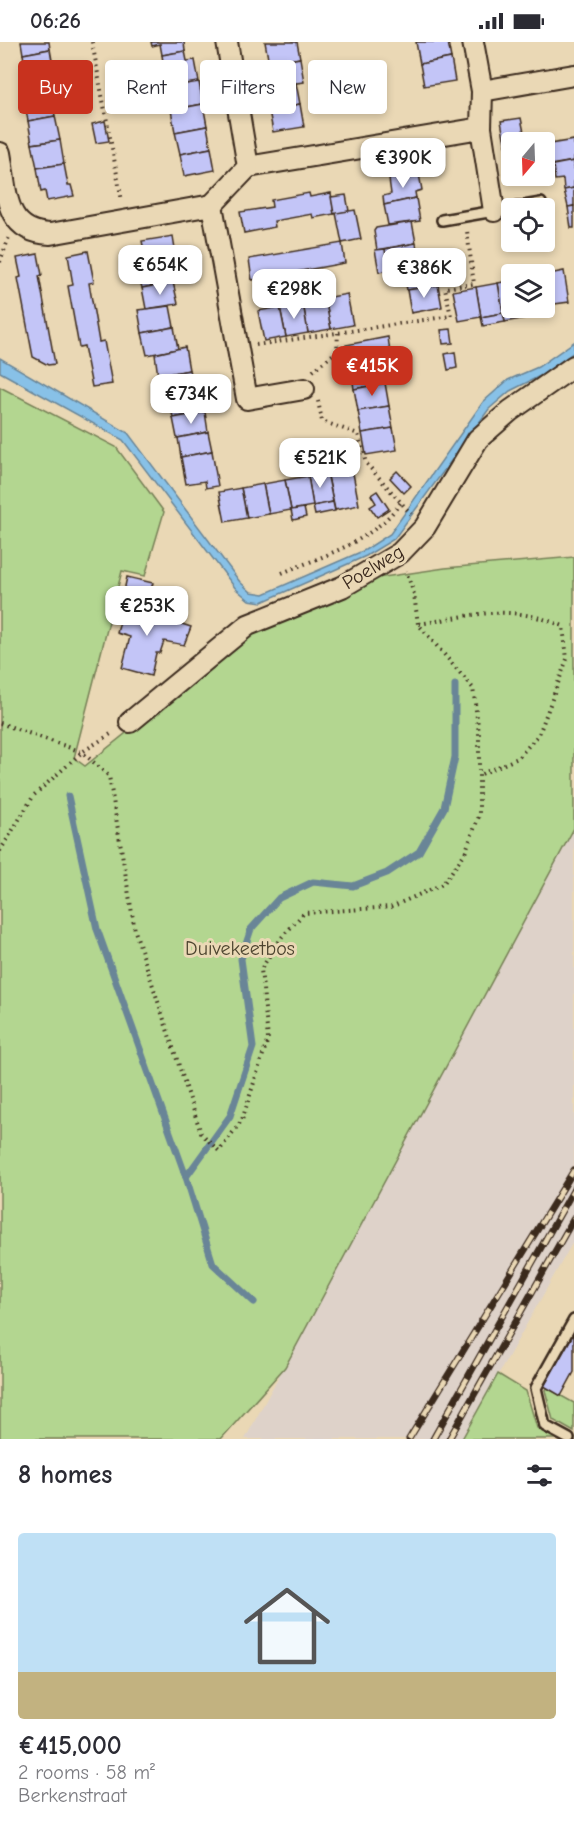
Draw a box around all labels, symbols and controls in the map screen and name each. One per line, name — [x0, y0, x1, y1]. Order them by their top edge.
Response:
text: 06:26 — [30, 8, 81, 34]
chip: Buy — [18, 60, 93, 114]
chip: Rent — [105, 60, 188, 114]
chip: Filters — [200, 60, 296, 114]
chip: New — [308, 60, 387, 114]
north arrow — [501, 132, 555, 186]
map controls — [501, 132, 555, 318]
pin: €390K — [361, 138, 445, 189]
text: €390K — [375, 146, 431, 169]
button: locate — [501, 198, 555, 252]
pin: €654K — [118, 245, 202, 296]
pin: €386K — [382, 248, 466, 299]
text: €654K — [132, 253, 188, 276]
text: €386K — [396, 256, 452, 279]
button: layers — [501, 264, 555, 318]
pin: €298K — [252, 269, 336, 320]
text: €298K — [266, 277, 322, 300]
pin: €415K — [330, 346, 414, 397]
text: €415K — [346, 354, 398, 377]
pin: €734K — [149, 374, 233, 425]
text: €734K — [164, 382, 218, 405]
pin: €521K — [278, 438, 362, 489]
text: €521K — [293, 446, 347, 469]
street label: Poelweg — [338, 540, 408, 594]
pin: €253K — [105, 586, 189, 637]
text: €253K — [119, 594, 175, 617]
park label: Duivekeetbos — [185, 937, 295, 960]
icon: filters — [523, 1459, 556, 1492]
text: 8 homes — [18, 1460, 112, 1490]
icon: home — [233, 1572, 341, 1680]
text: €415,000 — [18, 1731, 122, 1761]
text: 2 rooms · 58 m² — [18, 1761, 155, 1784]
text: Berkenstraat — [18, 1784, 127, 1807]

